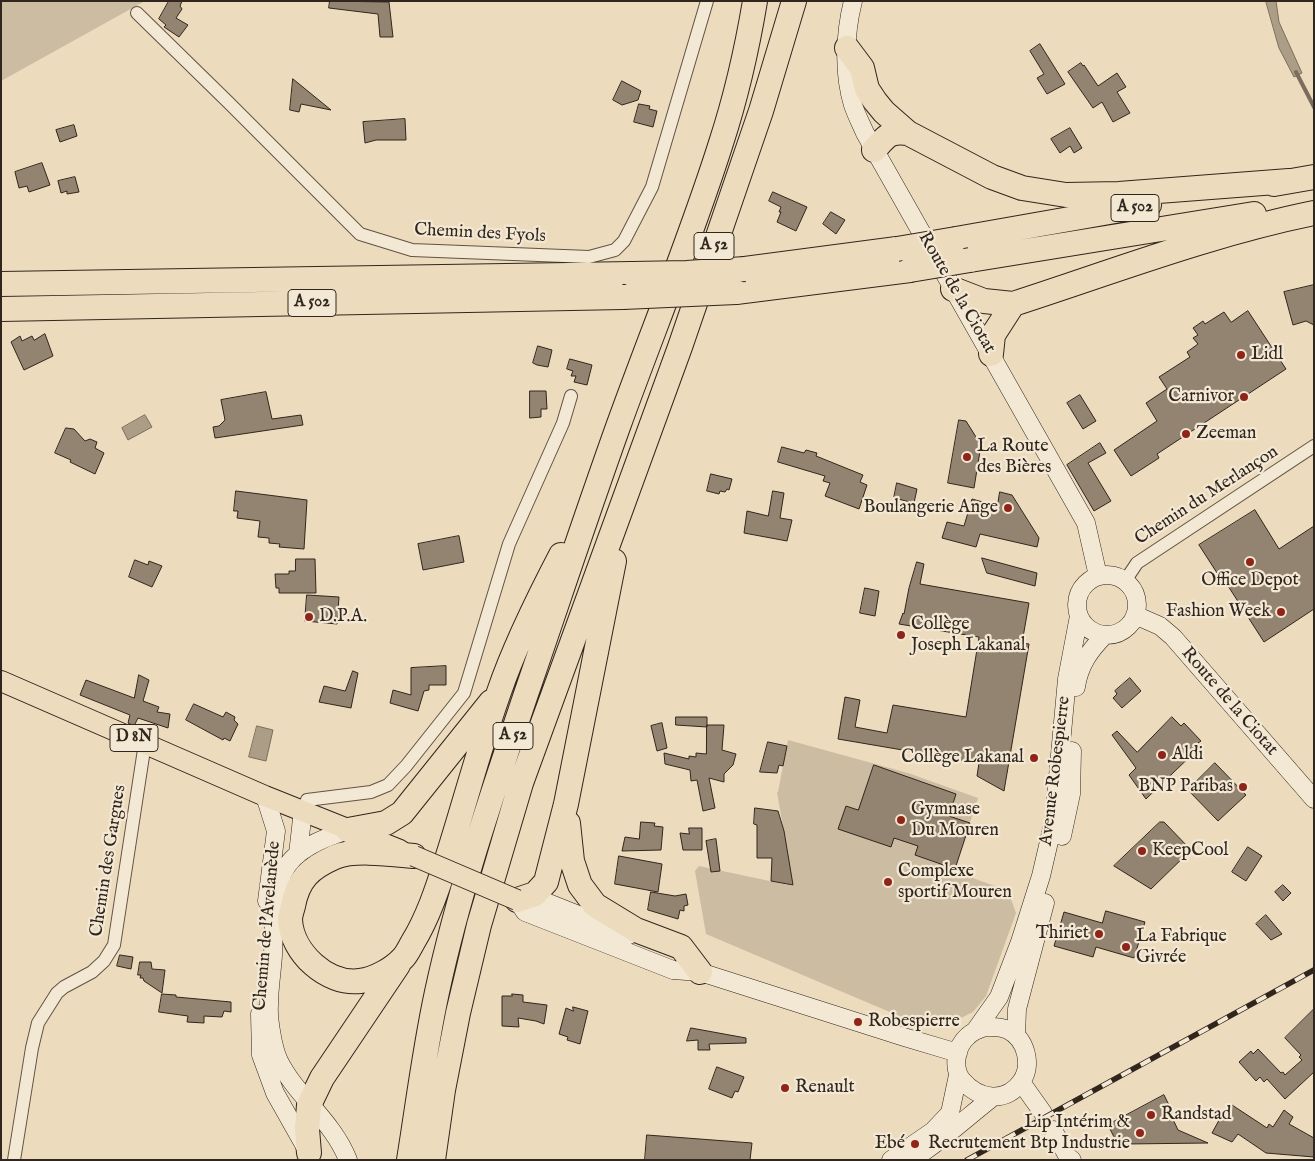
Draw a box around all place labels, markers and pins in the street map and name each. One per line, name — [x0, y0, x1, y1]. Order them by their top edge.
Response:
place label: Lidl — [1251, 344, 1283, 366]
marker: Lidl — [1235, 349, 1247, 361]
place label: Carnivor — [1168, 386, 1234, 408]
marker: Carnivor — [1238, 391, 1250, 403]
place label: Zeeman — [1196, 423, 1256, 445]
marker: Zeeman — [1180, 428, 1192, 440]
place label: La Route des Bières — [977, 436, 1051, 478]
marker: La Route des Bières — [961, 451, 973, 463]
place label: Boulangerie Ange — [863, 497, 998, 519]
marker: Boulangerie Ange — [1002, 502, 1014, 514]
marker: Office Depot — [1244, 556, 1256, 568]
place label: Office Depot — [1201, 570, 1299, 592]
place label: Fashion Week — [1166, 601, 1271, 623]
place label: D.P.A. — [319, 606, 367, 628]
marker: Fashion Week — [1275, 606, 1287, 618]
marker: D.P.A. — [303, 611, 315, 623]
place label: Collège Joseph Lakanal — [911, 614, 1026, 656]
marker: Collège Joseph Lakanal — [895, 629, 907, 641]
place label: Aldi — [1172, 744, 1203, 766]
place label: Collège Lakanal — [901, 747, 1024, 769]
marker: Aldi — [1156, 749, 1168, 761]
marker: Collège Lakanal — [1028, 752, 1040, 764]
place label: BNP Paribas — [1138, 776, 1233, 798]
marker: BNP Paribas — [1237, 781, 1249, 793]
place label: Gymnase Du Mouren — [911, 799, 999, 842]
marker: Gymnase Du Mouren — [895, 814, 907, 826]
place label: KeepCool — [1152, 840, 1228, 862]
marker: KeepCool — [1136, 845, 1148, 857]
place label: Complexe sportif Mouren — [898, 861, 1012, 904]
marker: Complexe sportif Mouren — [882, 876, 894, 888]
place label: Thiriet — [1036, 923, 1089, 945]
place label: La Fabrique Givrée — [1136, 926, 1227, 969]
marker: Thiriet — [1093, 928, 1105, 940]
marker: La Fabrique Givrée — [1120, 941, 1132, 953]
place label: Robespierre — [868, 1011, 960, 1033]
marker: Robespierre — [852, 1016, 864, 1028]
place label: Renault — [795, 1077, 855, 1099]
marker: Renault — [779, 1082, 791, 1094]
place label: Randstad — [1161, 1104, 1231, 1126]
marker: Randstad — [1145, 1109, 1157, 1121]
place label: Lip Intérim & Recrutement Btp Industrie — [928, 1112, 1130, 1154]
marker: Lip Intérim & Recrutement Btp Industrie — [1134, 1127, 1146, 1139]
place label: Ebé — [875, 1133, 905, 1155]
marker: Ebé — [909, 1138, 921, 1150]

